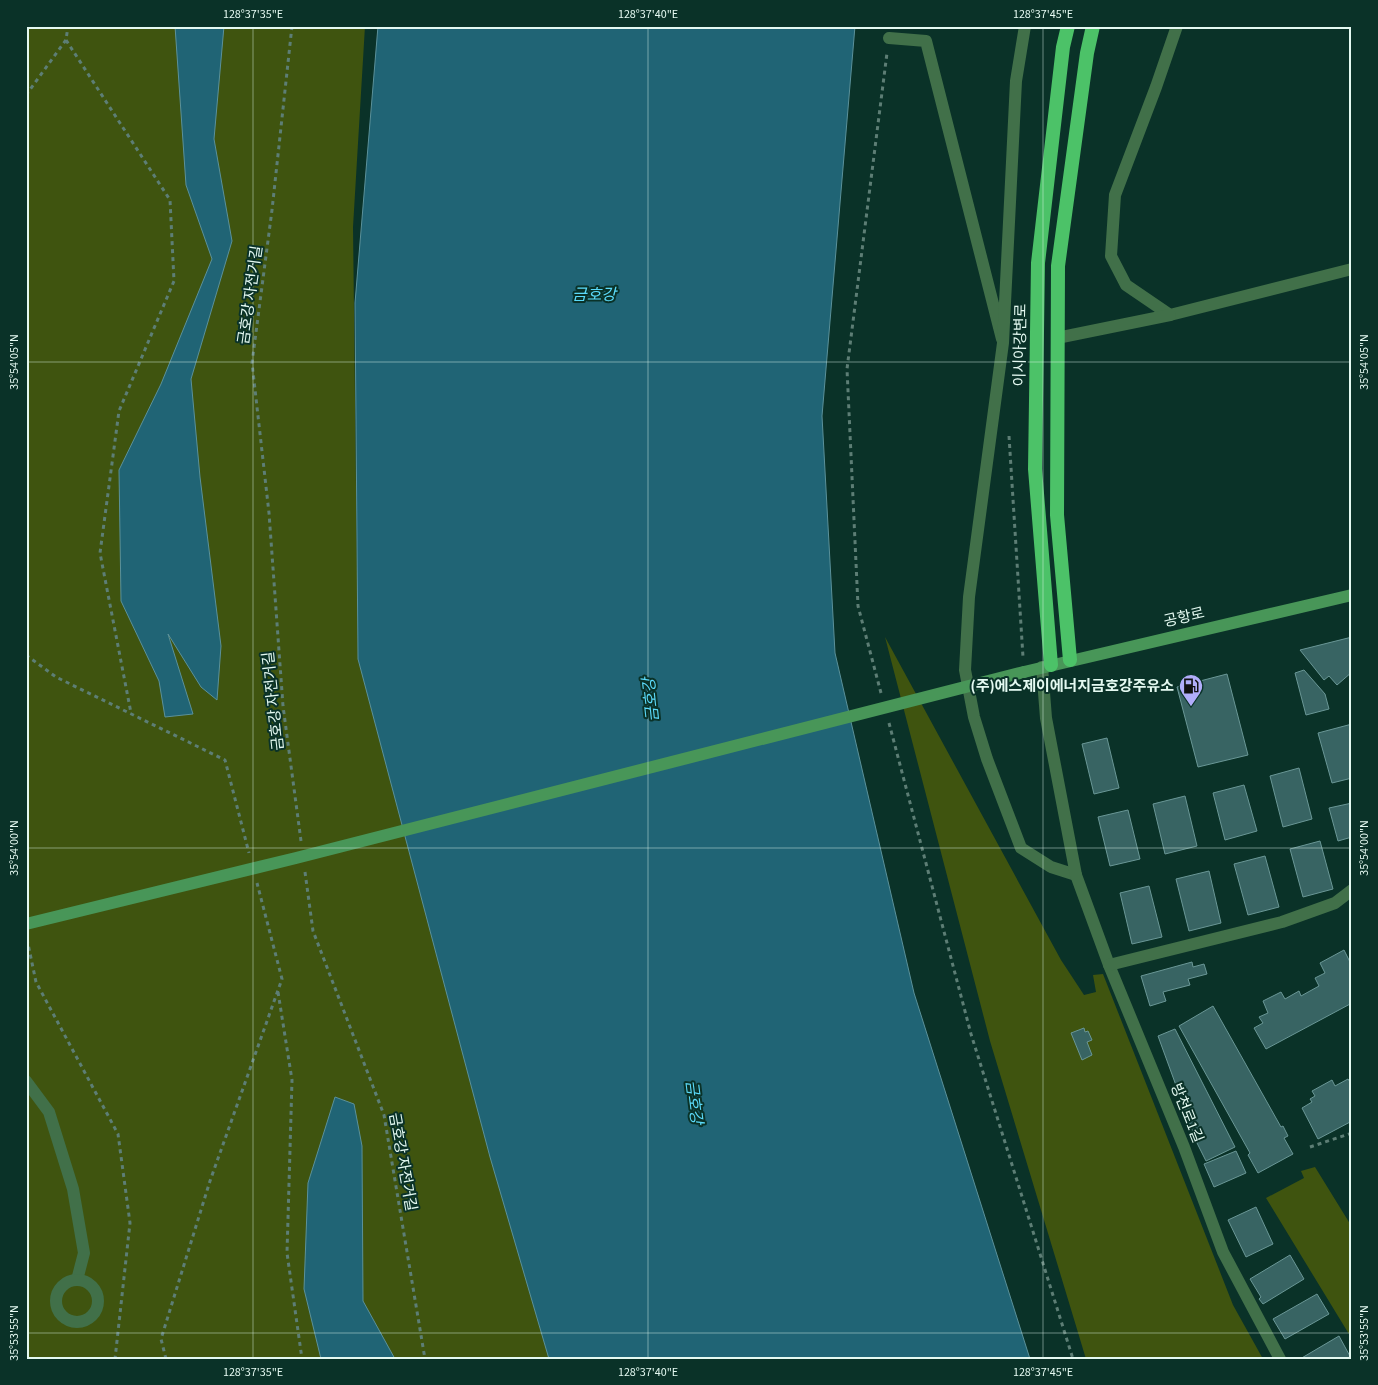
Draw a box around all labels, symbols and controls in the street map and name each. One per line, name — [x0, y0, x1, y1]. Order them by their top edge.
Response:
text: 128°37'35"E — [223, 6, 283, 23]
text: 128°37'40"E — [618, 6, 678, 23]
text: 128°37'45"E — [1013, 6, 1073, 23]
street label: 금호강 자전거길 — [233, 244, 268, 346]
water label: 금호강 — [572, 284, 618, 306]
street label: 이시아강변로 — [1009, 303, 1032, 387]
text: 35°54'05"N — [6, 334, 23, 390]
text: 35°54'05"N — [1356, 334, 1373, 390]
street label: 공항로 — [1162, 603, 1207, 632]
street label: 금호강 자전거길 — [258, 650, 289, 752]
fuel station icon: (주)에스제이에너지금호강주유소 — [1178, 673, 1204, 707]
water label: 금호강 — [638, 675, 664, 723]
place label: (주)에스제이에너지금호강주유소 — [970, 676, 1174, 697]
text: 35°54'00"N — [6, 820, 23, 876]
text: 35°54'00"N — [1356, 820, 1373, 876]
water label: 금호강 — [680, 1079, 708, 1128]
street label: 방천로1길 — [1165, 1080, 1208, 1146]
street label: 금호강 자전거길 — [384, 1111, 421, 1213]
text: 35°53'55"N — [6, 1305, 23, 1361]
text: 35°53'55"N — [1356, 1305, 1373, 1361]
text: 128°37'35"E — [223, 1364, 283, 1381]
text: 128°37'40"E — [618, 1364, 678, 1381]
text: 128°37'45"E — [1013, 1364, 1073, 1381]

